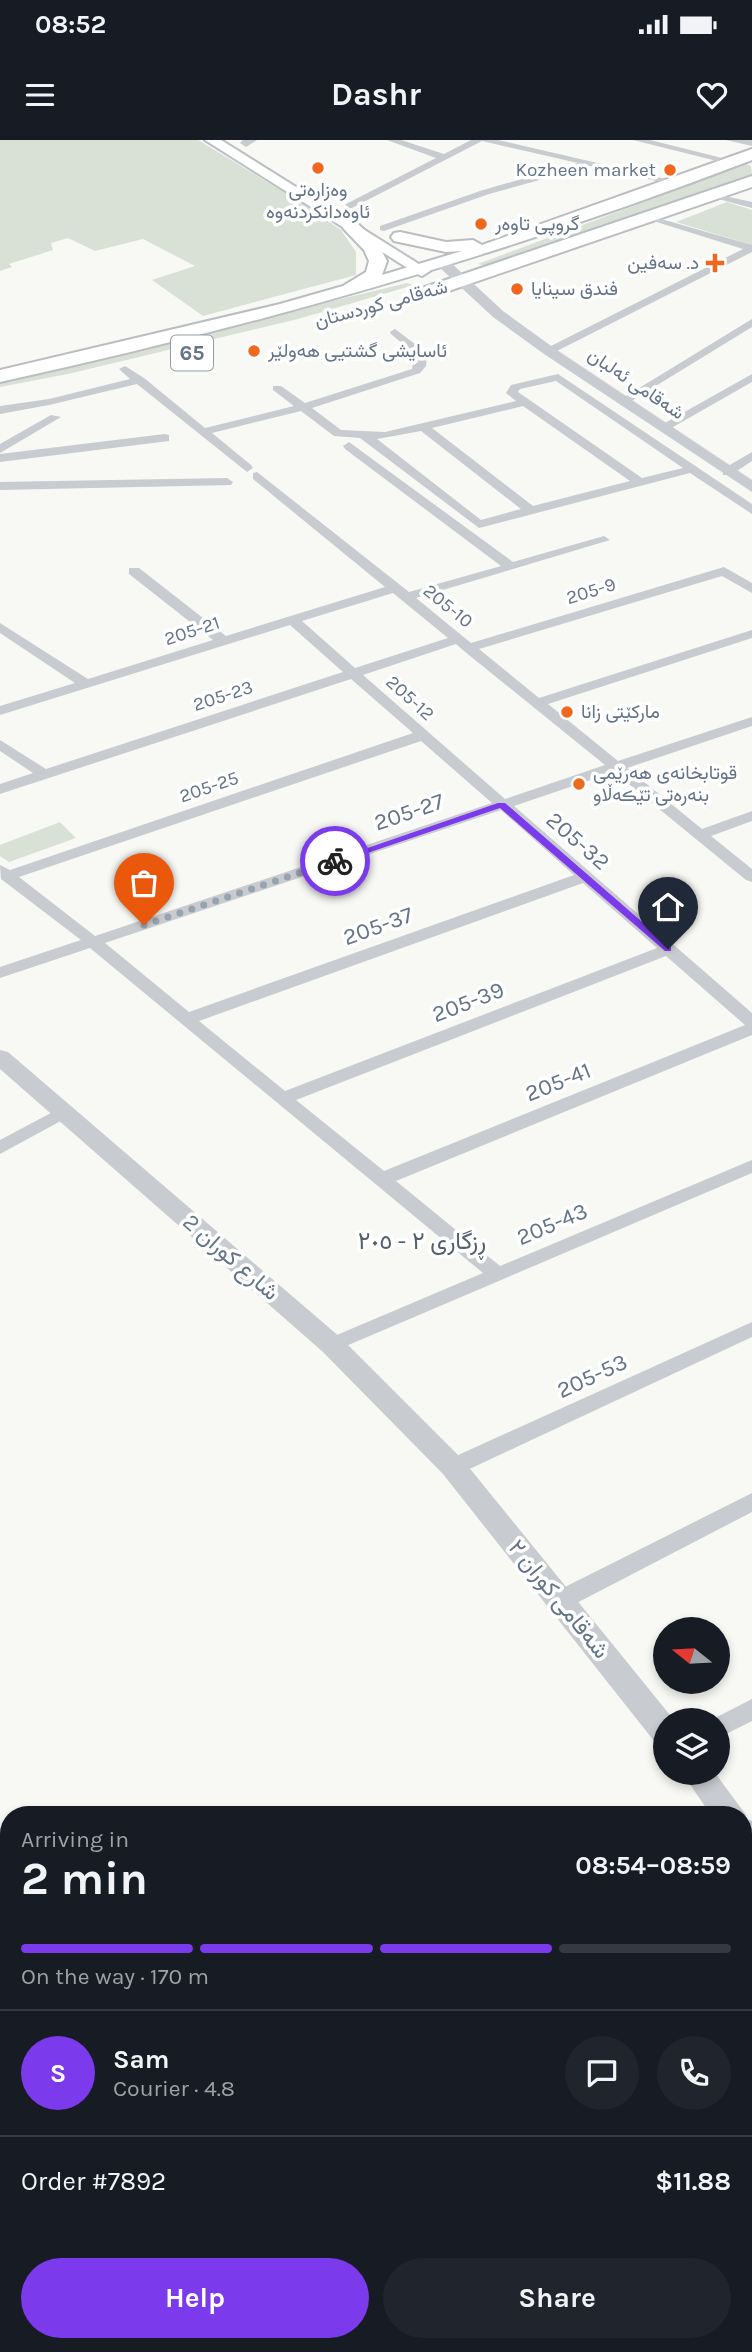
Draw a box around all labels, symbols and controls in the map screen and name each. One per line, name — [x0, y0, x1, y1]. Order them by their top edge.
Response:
text: 08:52 — [35, 9, 106, 40]
icon: menu — [21, 76, 59, 114]
text: Dashr — [331, 76, 421, 113]
icon: heart — [693, 76, 731, 114]
place label: Kozheen market — [515, 159, 656, 181]
marker: وەزارەتی ئاوەدانکردنەوە — [310, 160, 326, 176]
marker: Kozheen market — [662, 162, 678, 178]
place label: وەزارەتی ئاوەدانکردنەوە — [266, 179, 370, 223]
place label: گروپی تاوەر — [494, 213, 579, 237]
marker: گروپی تاوەر — [473, 216, 489, 232]
place label: د. سەفین — [627, 252, 699, 274]
marker: د. سەفین — [705, 253, 725, 273]
street label: شەقامی کوردستان — [312, 276, 450, 332]
place label: فندق سينايا — [531, 278, 618, 300]
marker: فندق سينايا — [509, 281, 525, 297]
road number: 65 — [171, 336, 213, 370]
place label: ئاسایشی گشتیی هەولێر — [267, 340, 447, 362]
marker: ئاسایشی گشتیی هەولێر — [246, 343, 262, 359]
street label: شەقامی ئەلبان — [584, 344, 688, 424]
street label: 205-9 — [564, 573, 618, 609]
street label: 205-10 — [419, 579, 477, 633]
street label: 205-21 — [162, 612, 222, 650]
street label: 205-12 — [381, 671, 439, 725]
street label: 205-23 — [190, 676, 256, 716]
place label: مارکێتی زانا — [581, 701, 660, 723]
marker: مارکێتی زانا — [559, 704, 575, 720]
place label: قوتابخانەی هەرێمی بنەرەتی تێڪەڵاو — [593, 762, 737, 806]
street label: 205-25 — [176, 767, 242, 807]
marker: قوتابخانەی هەرێمی بنەرەتی تێڪەڵاو — [571, 776, 587, 792]
street label: 205-27 — [371, 787, 448, 837]
street label: 205-32 — [541, 806, 615, 876]
courier — [300, 826, 370, 896]
icon: bike — [316, 842, 354, 880]
pin — [114, 853, 174, 925]
icon: bag — [125, 864, 163, 902]
pin — [638, 877, 698, 949]
icon: home — [649, 888, 687, 926]
street label: 205-37 — [339, 901, 417, 951]
street label: 205-39 — [428, 976, 508, 1028]
street label: 205-41 — [521, 1057, 595, 1107]
street label: 205-43 — [512, 1197, 592, 1251]
street label: شارع كوران 2 — [176, 1208, 284, 1307]
district label: ڕزگاری ٢ - ٢٠٥ — [358, 1227, 486, 1260]
street label: 205-53 — [553, 1348, 631, 1404]
street label: شەقامی کوران ٢ — [502, 1534, 615, 1664]
north arrow — [653, 1617, 730, 1694]
map controls — [653, 1617, 730, 1785]
button: layers — [653, 1708, 730, 1785]
text: Arriving in — [21, 1826, 129, 1853]
text: 08:54–08:59 — [575, 1850, 731, 1881]
text: 2 min — [21, 1852, 148, 1906]
text: On the way · 170 m — [21, 1963, 209, 1990]
button: chat — [565, 2036, 639, 2110]
button: phone — [657, 2036, 731, 2110]
text: Sam — [113, 2044, 169, 2075]
text: S — [50, 2058, 66, 2089]
text: Courier · 4.8 — [113, 2075, 235, 2102]
text: Order #7892 — [21, 2166, 166, 2197]
text: $11.88 — [655, 2166, 731, 2197]
button: Help — [21, 2258, 369, 2338]
button: Share — [383, 2258, 731, 2338]

